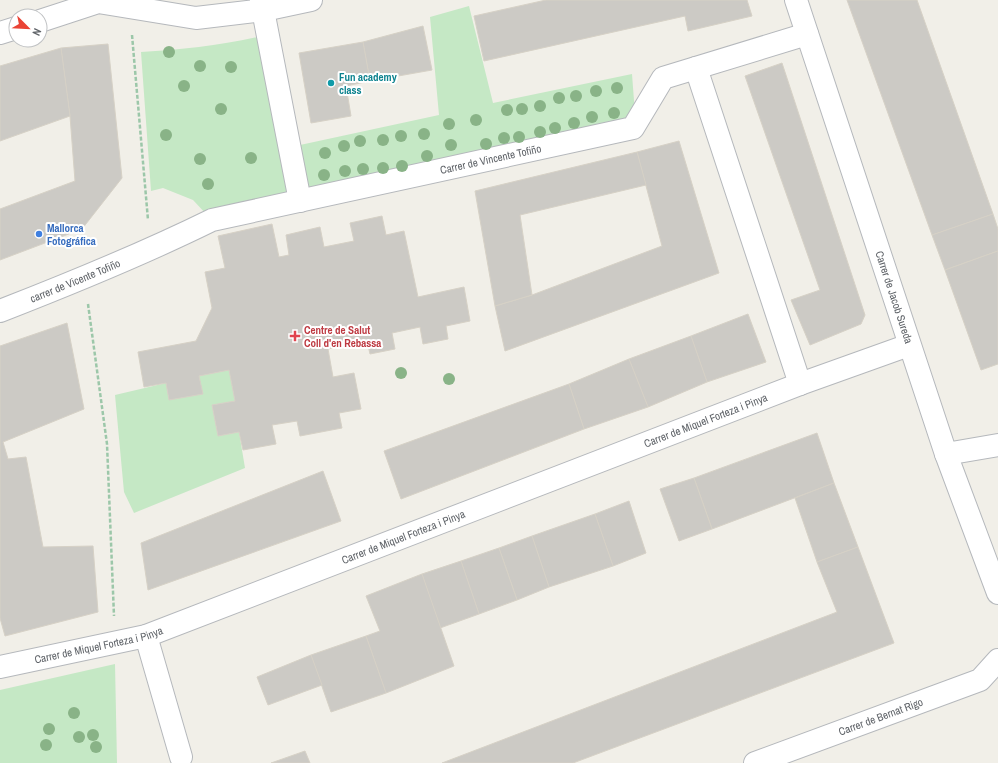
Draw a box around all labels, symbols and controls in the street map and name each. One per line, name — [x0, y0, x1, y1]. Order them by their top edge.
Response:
north arrow — [8, 8, 48, 48]
text: N — [29, 26, 45, 38]
place label: Fun academy class — [339, 70, 397, 97]
marker: Fun academy class — [326, 78, 336, 88]
street label: Carrer de Vincente Tofiño — [439, 141, 543, 177]
place label: Mallorca Fotográfica — [47, 221, 96, 248]
marker: Mallorca Fotográfica — [34, 229, 44, 239]
street label: Carrer de Jacob Sureda — [872, 249, 916, 345]
street label: carrer de Vicente Tofiño — [28, 256, 122, 305]
place label: Centre de Salut Coll d'en Rebassa — [304, 323, 381, 350]
marker: Centre de Salut Coll d'en Rebassa — [289, 330, 301, 342]
street label: Carrer de Miquel Forteza i Pinya — [642, 390, 769, 450]
street label: Carrer de Miquel Forteza i Pinya — [340, 507, 467, 567]
street label: Carrer de Miquel Forteza i Pinya — [33, 623, 165, 667]
street label: Carrer de Bernat Rigo — [837, 695, 925, 739]

